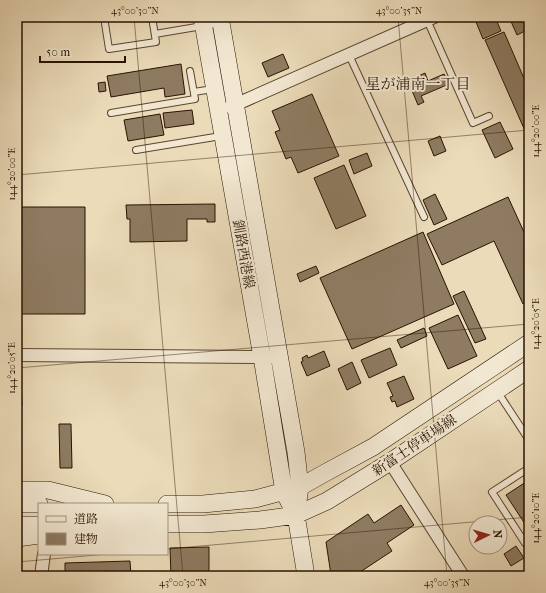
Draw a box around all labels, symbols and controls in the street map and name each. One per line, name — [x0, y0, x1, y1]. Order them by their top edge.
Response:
text: 43°00'30"N — [111, 5, 159, 17]
text: 43°00'35"N — [376, 5, 423, 17]
scale bar — [40, 38, 125, 64]
text: 50 m — [46, 45, 70, 59]
district label: 星が浦南一丁目 — [365, 75, 471, 93]
text: 144°20'00"E — [530, 105, 542, 157]
text: 144°20'00"E — [6, 148, 18, 200]
street label: 釧路西港線 — [229, 218, 258, 290]
text: 144°20'05"E — [530, 298, 542, 350]
text: 144°20'05"E — [6, 342, 18, 394]
street label: 新富士停車場線 — [369, 411, 460, 480]
text: 144°20'10"E — [530, 493, 542, 543]
legend — [38, 503, 168, 555]
text: 道路 — [74, 512, 98, 526]
north arrow — [468, 515, 508, 555]
text: N — [491, 529, 504, 540]
text: 建物 — [74, 532, 98, 546]
text: 43°00'30"N — [159, 577, 207, 589]
text: 43°00'35"N — [424, 577, 471, 589]

